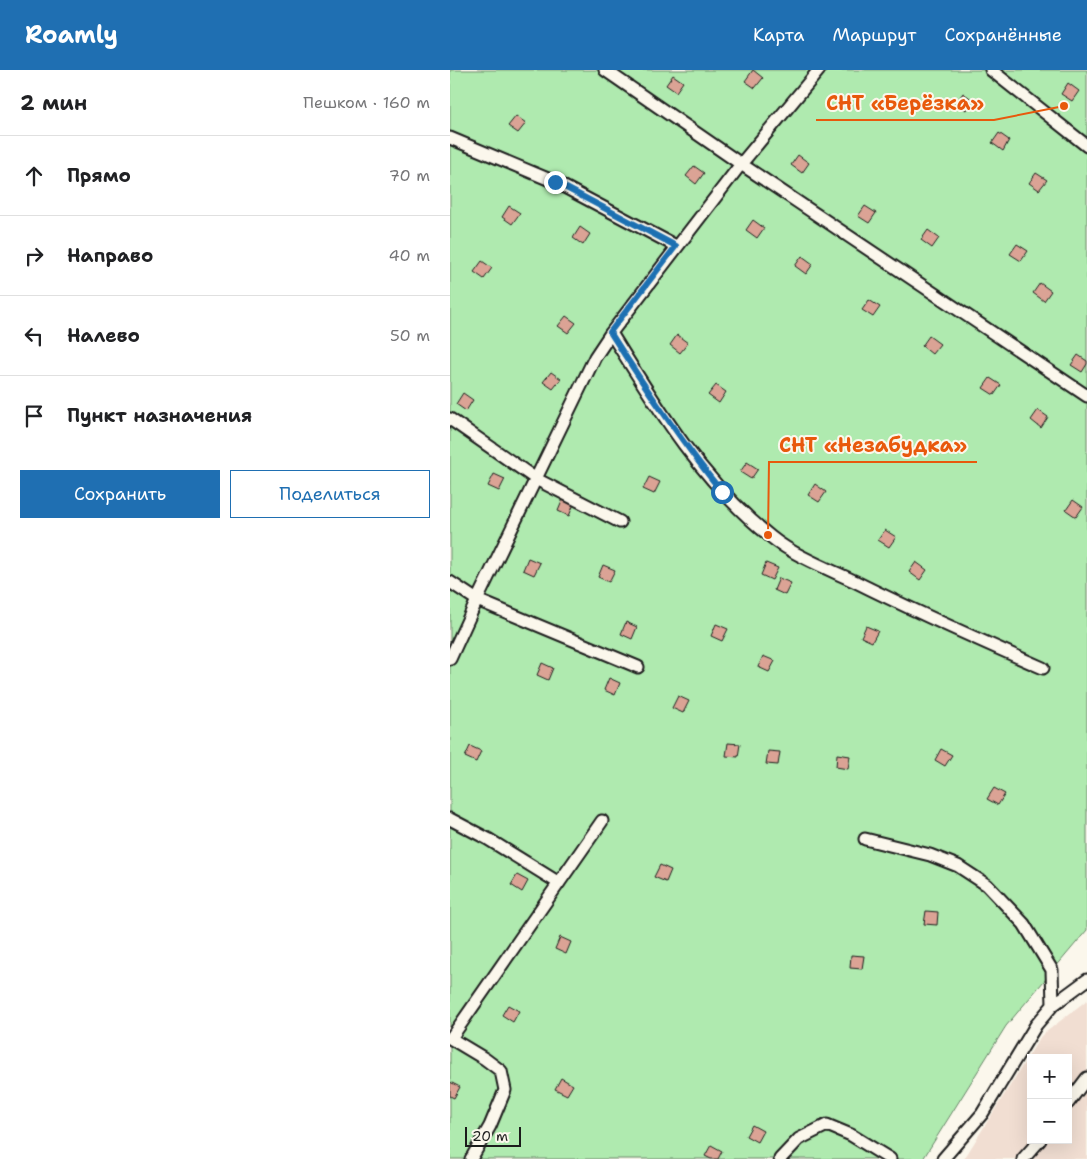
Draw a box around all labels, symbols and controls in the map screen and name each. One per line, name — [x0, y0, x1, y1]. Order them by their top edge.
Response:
text: Roamly — [25, 19, 118, 51]
text: Карта — [753, 23, 804, 47]
text: Маршрут — [832, 23, 916, 47]
text: Сохранённые — [944, 23, 1062, 47]
callout: СНТ «Берёзка» — [816, 85, 994, 120]
text: 2 мин — [20, 89, 87, 117]
text: СНТ «Берёзка» — [826, 90, 984, 116]
text: Пешком · 160 m — [303, 92, 430, 113]
icon: ahead — [20, 162, 48, 190]
text: Прямо — [67, 163, 131, 188]
text: 70 m — [389, 165, 430, 186]
route end — [544, 171, 567, 194]
icon: right — [20, 242, 48, 270]
text: Направо — [67, 243, 153, 268]
text: 40 m — [388, 245, 430, 266]
icon: left — [20, 322, 48, 350]
text: Налево — [67, 323, 140, 348]
text: 50 m — [390, 325, 430, 346]
icon: arrive — [20, 402, 48, 430]
text: Пункт назначения — [67, 403, 252, 428]
callout: СНТ «Незабудка» — [769, 427, 977, 462]
text: СНТ «Незабудка» — [779, 432, 967, 458]
button: Сохранить — [20, 470, 220, 518]
button: Поделиться — [230, 470, 430, 518]
route start — [711, 481, 734, 504]
map controls — [1027, 1054, 1072, 1144]
button: + — [1027, 1054, 1072, 1099]
button: − — [1027, 1099, 1072, 1144]
scale bar — [465, 1124, 521, 1147]
text: 20 m — [472, 1127, 508, 1145]

